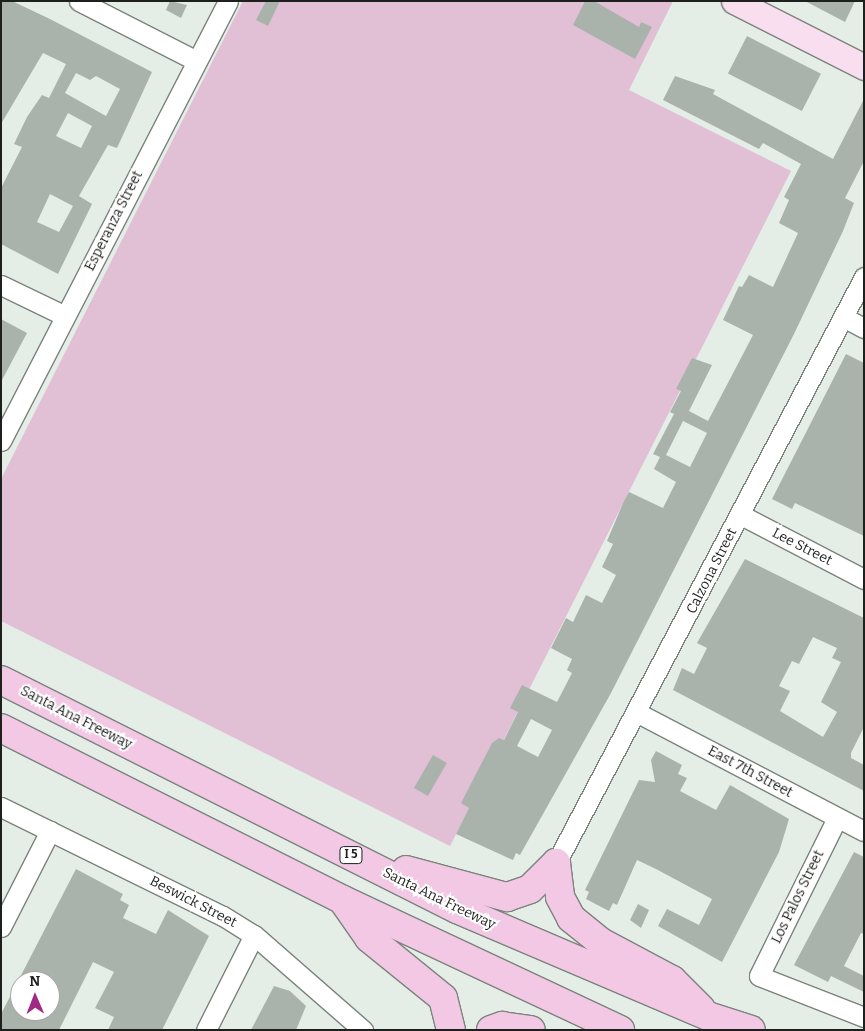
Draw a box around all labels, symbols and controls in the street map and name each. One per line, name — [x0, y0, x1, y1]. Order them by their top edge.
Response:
street label: Esperanza Street — [82, 168, 146, 274]
street label: Calzona Street — [683, 525, 741, 617]
street label: Lee Street — [769, 525, 835, 569]
street label: Santa Ana Freeway — [17, 683, 135, 753]
street label: East 7th Street — [705, 743, 795, 801]
road number: I 5 — [338, 846, 364, 864]
street label: Los Palos Street — [768, 848, 828, 946]
street label: Santa Ana Freeway — [380, 864, 498, 934]
street label: Beswick Street — [147, 873, 239, 931]
north arrow — [10, 971, 60, 1021]
text: N — [29, 973, 40, 990]

